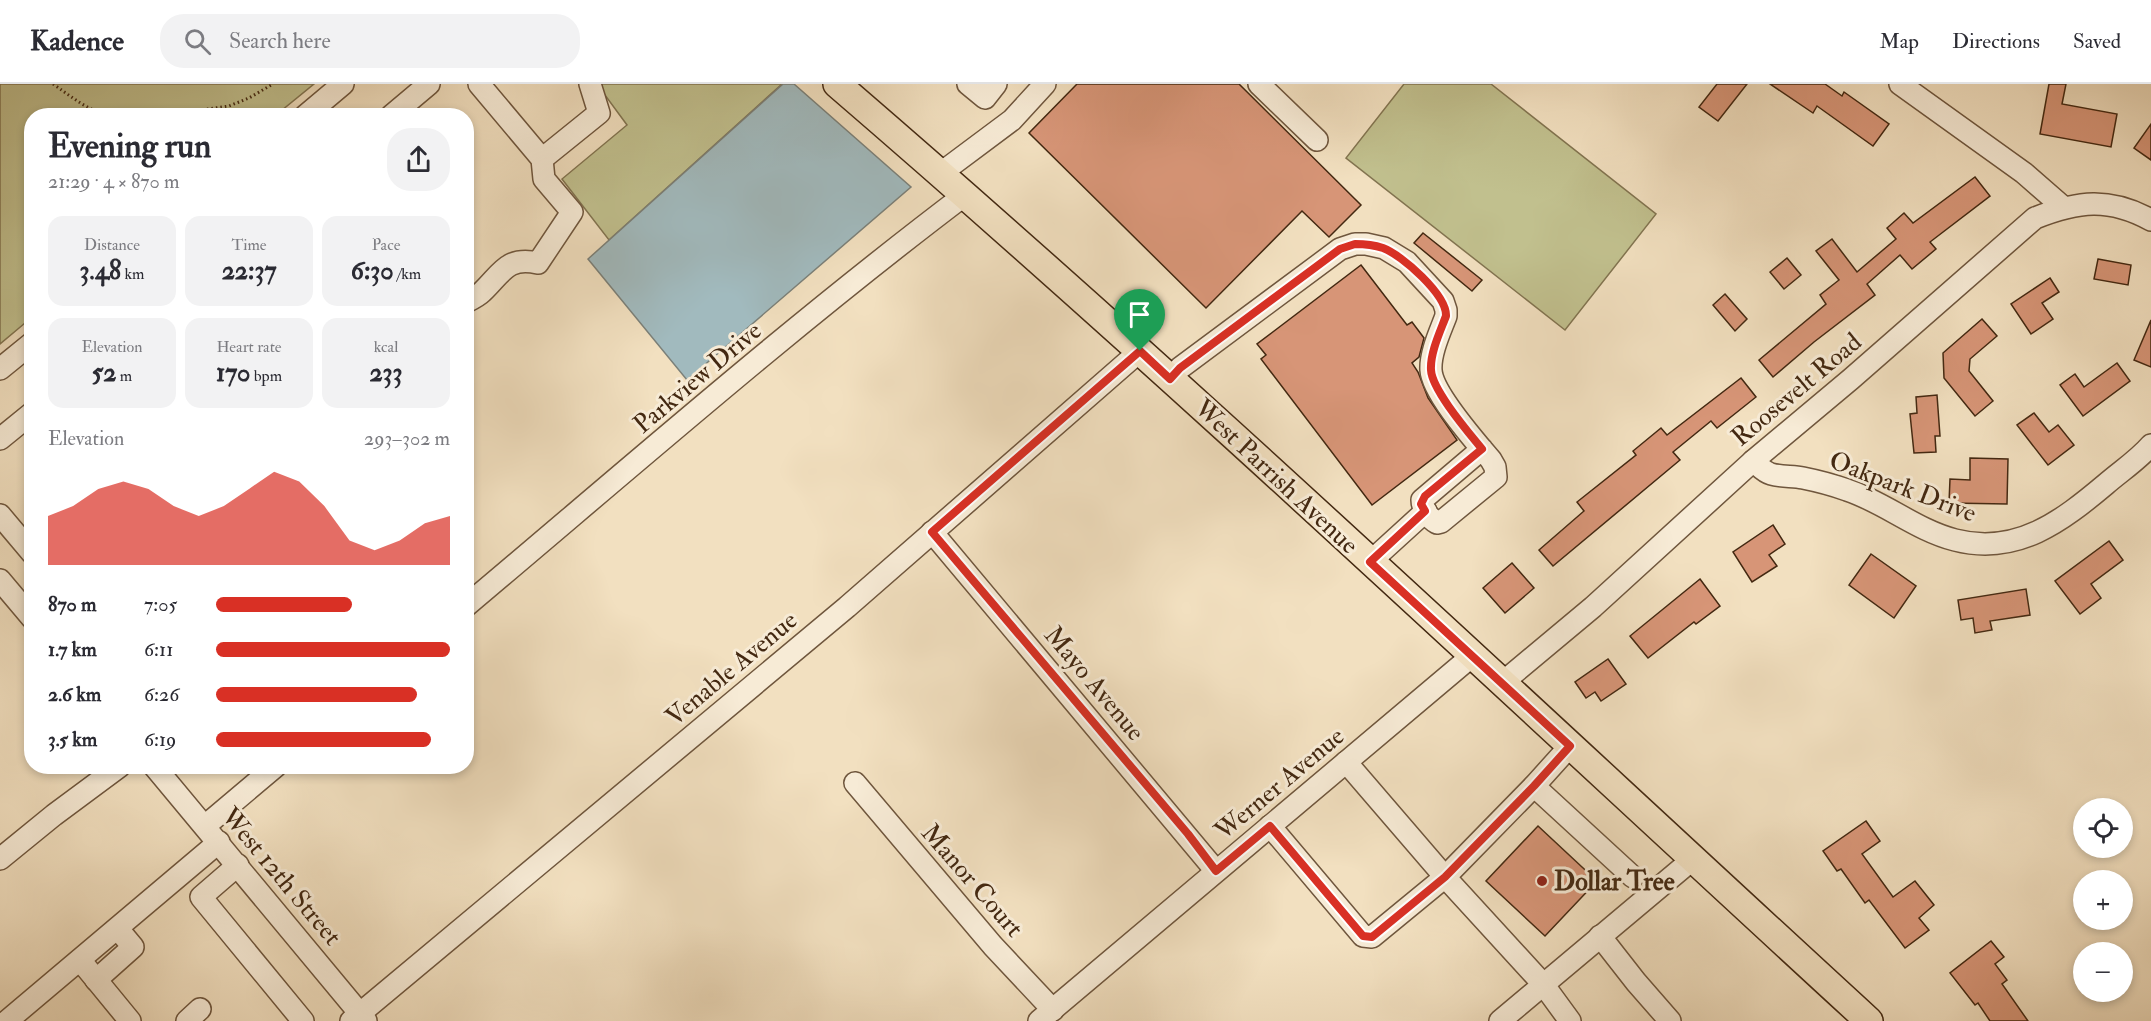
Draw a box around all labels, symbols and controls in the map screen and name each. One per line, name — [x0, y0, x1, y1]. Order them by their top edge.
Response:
search box — [160, 14, 580, 68]
text: Kadence — [30, 24, 124, 59]
icon: search — [181, 25, 214, 58]
text: Search here — [229, 27, 331, 55]
text: Map — [1879, 28, 1919, 55]
text: Directions — [1952, 28, 2040, 55]
text: Saved — [2073, 28, 2121, 55]
text: Evening run — [48, 126, 211, 167]
button: share — [387, 128, 450, 191]
text: 21:29 · 4 × 870 m — [48, 169, 179, 194]
text: Distance — [84, 235, 140, 255]
text: Time — [232, 235, 266, 255]
text: Pace — [372, 235, 400, 255]
text: 3.48 — [79, 255, 121, 287]
text: 22:37 — [222, 255, 276, 287]
text: 6:30 — [351, 255, 394, 287]
text: km — [121, 264, 145, 284]
text: /km — [394, 264, 421, 284]
pin — [1114, 289, 1165, 351]
icon: arrive — [1123, 298, 1156, 331]
street label: Parkview Drive — [627, 315, 768, 441]
street label: Roosevelt Road — [1725, 326, 1868, 453]
text: Elevation — [82, 337, 142, 357]
text: Heart rate — [216, 337, 282, 357]
text: kcal — [374, 337, 398, 357]
text: 52 — [92, 357, 116, 389]
text: 170 — [216, 357, 250, 389]
text: 233 — [369, 357, 403, 389]
text: m — [116, 366, 132, 386]
text: bpm — [250, 366, 282, 386]
street label: West Parrish Avenue — [1187, 392, 1365, 561]
text: Elevation — [48, 426, 124, 451]
text: 293–302 m — [364, 426, 450, 451]
street label: Oakpark Drive — [1824, 444, 1981, 531]
text: 870 m — [48, 592, 97, 617]
text: 7:05 — [144, 592, 177, 617]
street label: Venable Avenue — [659, 604, 804, 733]
street label: Mayo Avenue — [1037, 620, 1152, 748]
text: 1.7 km — [48, 637, 97, 662]
text: 6:11 — [144, 637, 173, 662]
text: 2.6 km — [48, 682, 101, 707]
text: 6:26 — [144, 682, 179, 707]
street label: Werner Avenue — [1208, 720, 1351, 848]
text: 3.5 km — [48, 727, 97, 752]
text: 6:19 — [144, 727, 176, 752]
map controls — [2073, 798, 2133, 1002]
button: locate — [2073, 798, 2133, 858]
street label: West 12th Street — [214, 800, 348, 952]
street label: Manor Court — [914, 817, 1030, 944]
place label: Dollar Tree — [1554, 866, 1675, 898]
button: + — [2073, 870, 2133, 930]
marker: Dollar Tree — [1535, 874, 1549, 888]
button: − — [2073, 942, 2133, 1002]

